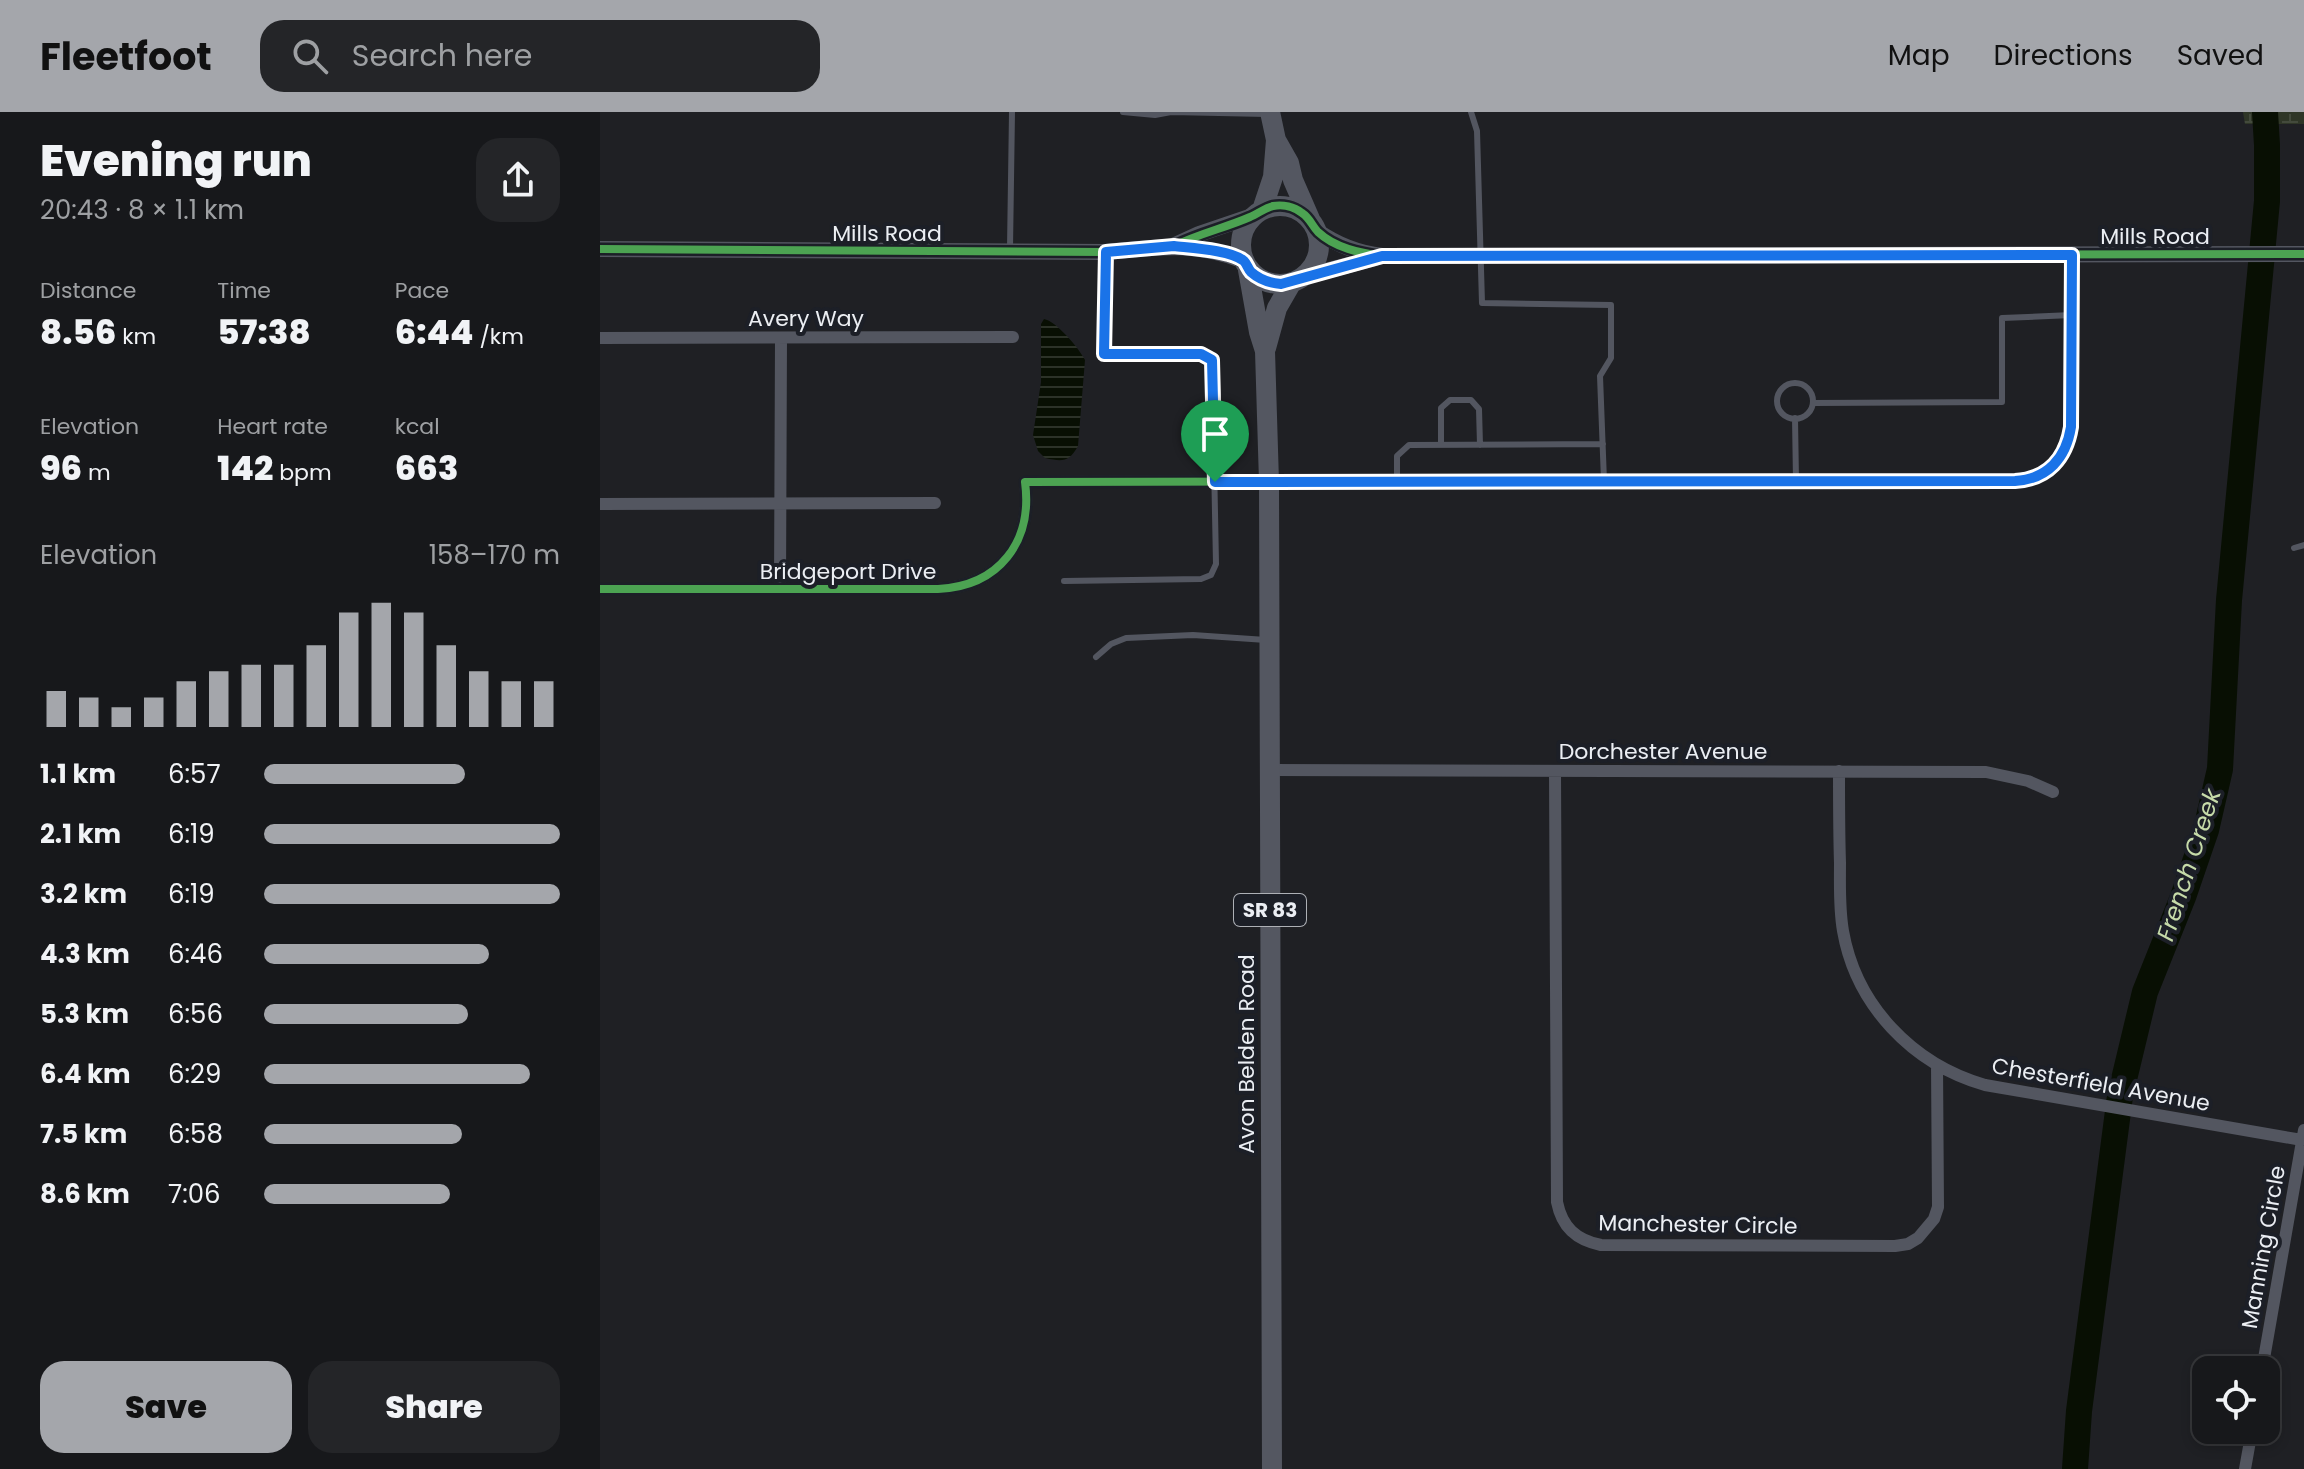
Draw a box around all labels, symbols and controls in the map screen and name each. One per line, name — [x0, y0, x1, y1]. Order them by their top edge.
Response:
search box — [260, 20, 820, 92]
text: Fleetfoot — [40, 30, 212, 83]
icon: search — [288, 34, 332, 78]
text: Search here — [352, 34, 532, 77]
text: Map — [1888, 36, 1950, 75]
text: Directions — [1994, 36, 2133, 75]
text: Saved — [2177, 36, 2264, 75]
text: Evening run — [40, 130, 312, 191]
button: share — [476, 138, 560, 222]
text: 20:43 · 8 × 1.1 km — [40, 192, 244, 228]
street label: Mills Road — [832, 218, 942, 249]
street label: Mills Road — [2100, 221, 2210, 252]
text: Distance — [40, 275, 136, 306]
text: Time — [217, 275, 271, 306]
text: Pace — [395, 275, 449, 306]
street label: Avery Way — [748, 303, 865, 334]
text: 8.56 — [40, 308, 116, 356]
text: 57:38 — [217, 308, 311, 356]
text: 6:44 — [395, 308, 474, 356]
text: km — [116, 321, 156, 352]
text: /km — [474, 321, 524, 352]
pin — [1181, 400, 1249, 482]
text: Elevation — [40, 411, 139, 442]
text: Heart rate — [217, 411, 328, 442]
text: kcal — [395, 411, 440, 442]
icon: arrive — [1193, 412, 1237, 456]
text: 96 — [40, 444, 82, 492]
text: 142 — [217, 444, 273, 492]
text: 663 — [395, 444, 459, 492]
text: m — [82, 457, 111, 488]
text: bpm — [273, 457, 332, 488]
text: Elevation — [40, 537, 157, 573]
text: 158–170 m — [429, 537, 560, 573]
street label: Bridgeport Drive — [760, 556, 936, 587]
street label: Dorchester Avenue — [1559, 736, 1767, 767]
text: 1.1 km — [40, 756, 116, 792]
text: 6:57 — [168, 756, 221, 792]
water label: French Creek — [2148, 783, 2229, 945]
text: 2.1 km — [40, 816, 121, 852]
text: 6:19 — [168, 816, 215, 852]
text: 3.2 km — [40, 876, 127, 912]
text: 6:19 — [168, 876, 215, 912]
road number: SR 83 — [1234, 894, 1306, 926]
text: 4.3 km — [40, 936, 130, 972]
text: 6:46 — [168, 936, 223, 972]
street label: Avon Belden Road — [1231, 954, 1262, 1154]
text: 5.3 km — [40, 996, 129, 1032]
text: 6:56 — [168, 996, 223, 1032]
street label: Chesterfield Avenue — [1989, 1050, 2212, 1119]
text: 6.4 km — [40, 1056, 131, 1092]
text: 6:29 — [168, 1056, 221, 1092]
text: 7.5 km — [40, 1116, 127, 1152]
text: 6:58 — [168, 1116, 223, 1152]
street label: Manning Circle — [2234, 1163, 2293, 1331]
text: 8.6 km — [40, 1176, 130, 1212]
text: 7:06 — [168, 1176, 221, 1212]
street label: Manchester Circle — [1598, 1207, 1798, 1242]
map controls — [2192, 1356, 2280, 1444]
button: locate — [2192, 1356, 2280, 1444]
button: Save — [40, 1361, 292, 1453]
button: Share — [308, 1361, 560, 1453]

